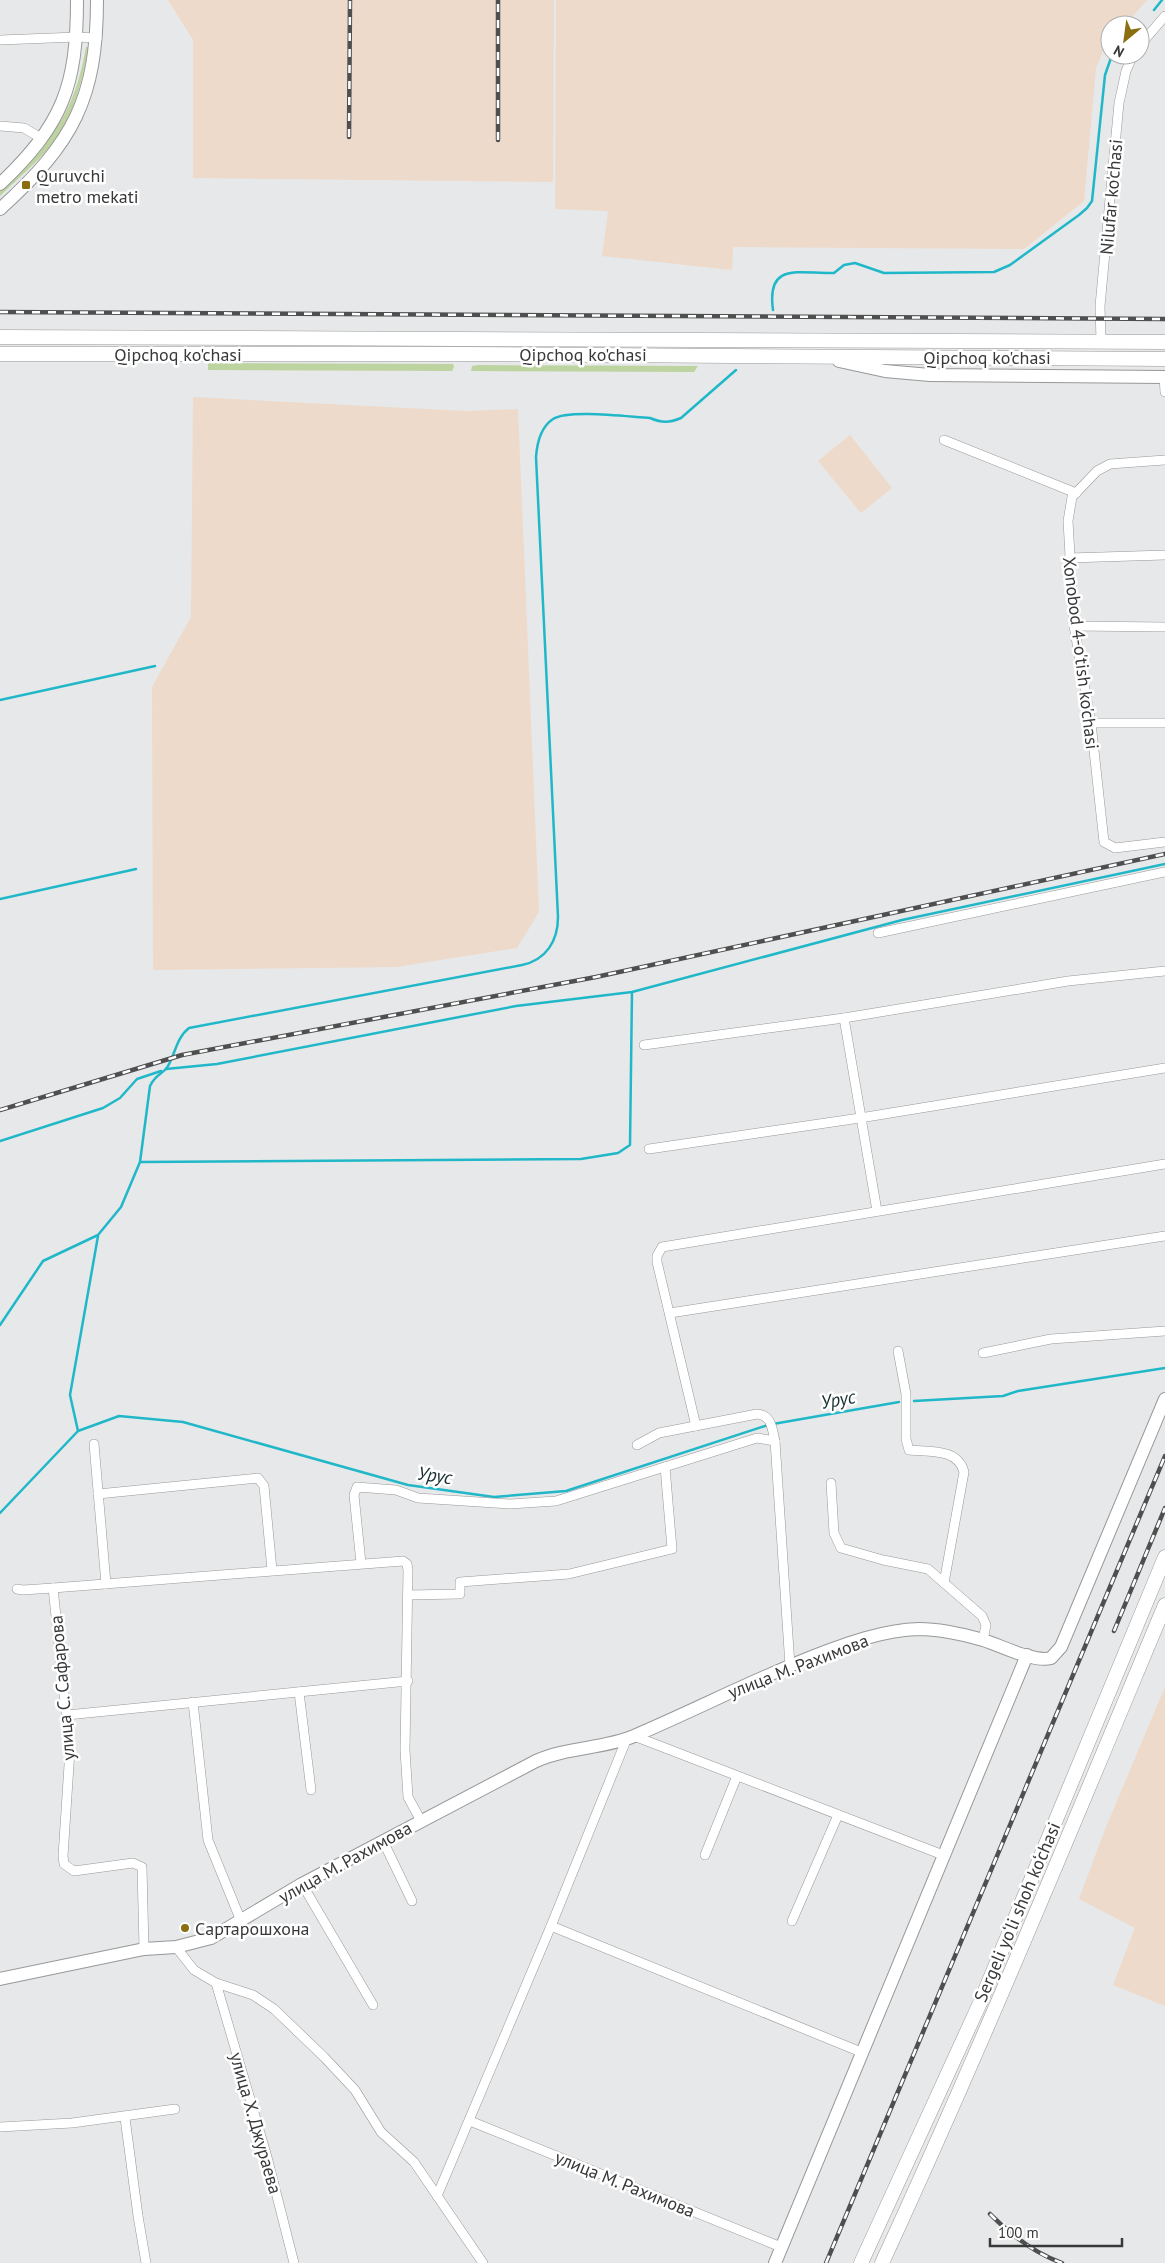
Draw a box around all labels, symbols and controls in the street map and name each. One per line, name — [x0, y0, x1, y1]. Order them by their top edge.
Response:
north arrow — [1100, 15, 1150, 65]
text: N — [1110, 41, 1127, 61]
street label: Nilufar ko'chasi — [1094, 138, 1128, 256]
place label: Quruvchi metro mekati — [36, 164, 139, 208]
marker: Quruvchi metro mekati — [20, 179, 32, 191]
street label: Qipchoq ko'chasi — [114, 343, 242, 366]
street label: Qipchoq ko'chasi — [519, 343, 647, 366]
street label: Qipchoq ko'chasi — [923, 346, 1051, 369]
street label: Xonobod 4-o'tish ko'chasi — [1058, 555, 1104, 751]
water label: Урус — [819, 1384, 858, 1414]
water label: Урус — [416, 1461, 455, 1489]
street label: улица С. Сафарова — [44, 1614, 80, 1762]
street label: улица М. Рахимова — [724, 1629, 872, 1703]
street label: улица М. Рахимова — [274, 1816, 416, 1908]
street label: Sergeli yo‘li shoh ko‘chasi — [969, 1819, 1065, 2005]
place label: Сартарошхона — [195, 1917, 310, 1940]
marker: Сартарошхона — [179, 1922, 191, 1934]
street label: улица Х. Джураева — [225, 2050, 287, 2196]
street label: улица М. Рахимова — [552, 2145, 698, 2223]
scale bar — [990, 2216, 1122, 2248]
text: 100 m — [998, 2223, 1039, 2242]

